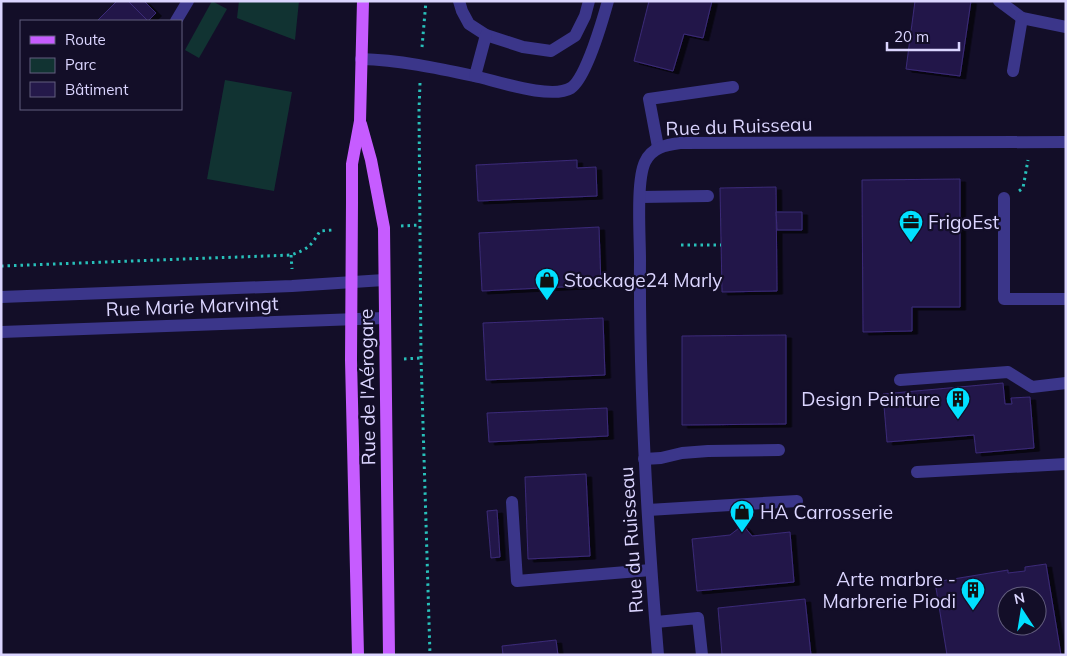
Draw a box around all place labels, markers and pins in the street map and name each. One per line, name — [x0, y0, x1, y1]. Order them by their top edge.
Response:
office icon: FrigoEst — [898, 209, 924, 243]
place label: FrigoEst — [928, 210, 1000, 234]
shop icon: Stockage24 Marly — [534, 267, 560, 301]
place label: Stockage24 Marly — [564, 268, 722, 292]
building icon: Design Peinture — [945, 386, 971, 420]
place label: Design Peinture — [801, 387, 940, 411]
shop icon: HA Carrosserie — [729, 499, 755, 533]
place label: HA Carrosserie — [760, 500, 893, 524]
place label: Arte marbre - Marbrerie Piodi — [823, 567, 956, 613]
building icon: Arte marbre - Marbrerie Piodi — [960, 577, 986, 611]

